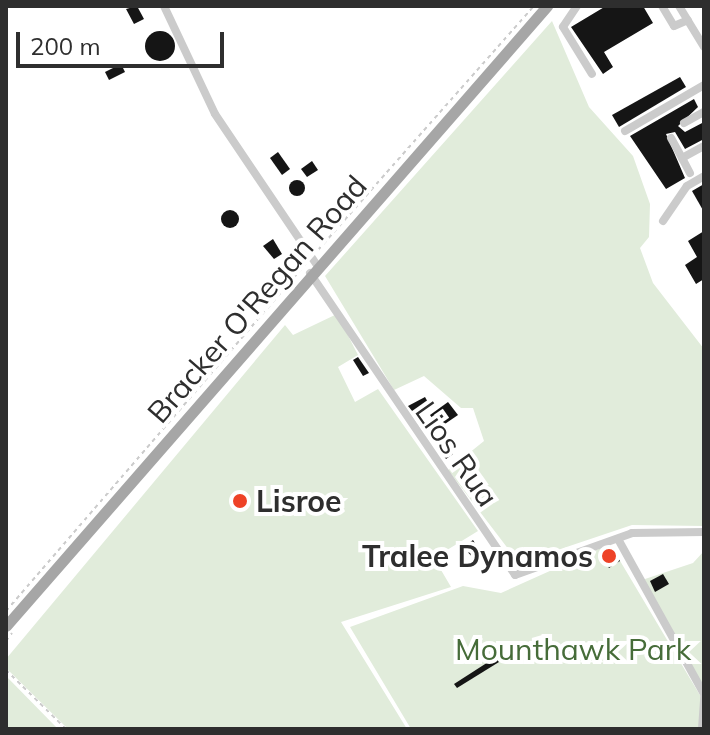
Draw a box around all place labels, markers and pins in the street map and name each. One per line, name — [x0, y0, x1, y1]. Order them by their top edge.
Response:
place label: Lisroe — [256, 483, 341, 519]
marker: Lisroe — [231, 492, 249, 510]
place label: Tralee Dynamos — [362, 538, 593, 574]
marker: Tralee Dynamos — [600, 547, 618, 565]

